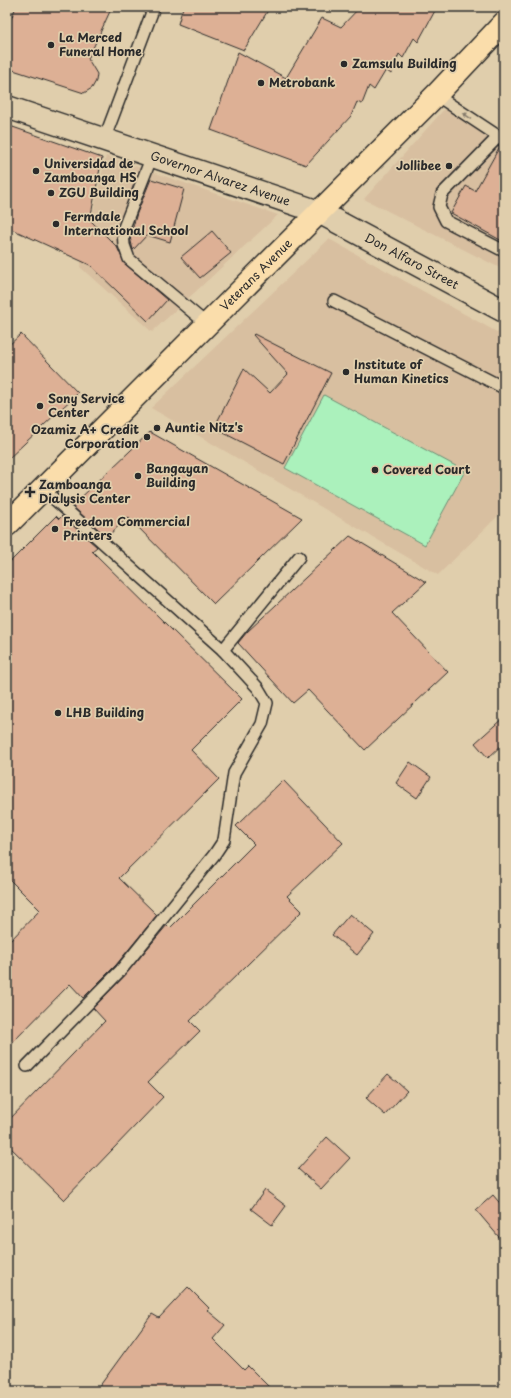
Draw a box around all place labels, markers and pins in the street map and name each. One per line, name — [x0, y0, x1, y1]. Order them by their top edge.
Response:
place label: La Merced Funeral Home — [59, 28, 142, 60]
marker: La Merced Funeral Home — [46, 40, 56, 50]
place label: Zamsulu Building — [352, 54, 457, 72]
marker: Zamsulu Building — [339, 59, 349, 69]
place label: Metrobank — [269, 73, 335, 91]
marker: Metrobank — [256, 78, 266, 88]
place label: Universidad de Zamboanga HS — [44, 154, 137, 186]
place label: Jollibee — [396, 156, 441, 174]
marker: Jollibee — [444, 161, 454, 171]
marker: Universidad de Zamboanga HS — [31, 166, 41, 176]
place label: ZGU Building — [59, 183, 139, 201]
marker: ZGU Building — [46, 188, 56, 198]
place label: Fermdale International School — [64, 207, 189, 239]
marker: Fermdale International School — [51, 219, 61, 229]
place label: Institute of Human Kinetics — [354, 355, 449, 387]
marker: Institute of Human Kinetics — [341, 367, 351, 377]
place label: Sony Service Center — [48, 389, 125, 421]
marker: Sony Service Center — [35, 401, 45, 411]
place label: Auntie Nitz's — [165, 418, 243, 436]
place label: Ozamiz A+ Credit Corporation — [31, 420, 139, 452]
marker: Auntie Nitz's — [152, 423, 162, 433]
marker: Ozamiz A+ Credit Corporation — [142, 432, 152, 442]
place label: Bangayan Building — [146, 459, 208, 491]
place label: Covered Court — [383, 460, 471, 478]
marker: Covered Court — [370, 465, 380, 475]
marker: Bangayan Building — [133, 471, 143, 481]
place label: Zamboanga Dialysis Center — [39, 475, 131, 507]
marker: Zamboanga Dialysis Center — [24, 486, 36, 498]
place label: Freedom Commercial Printers — [63, 512, 190, 544]
marker: Freedom Commercial Printers — [50, 524, 60, 534]
place label: LHB Building — [66, 703, 144, 721]
marker: LHB Building — [53, 708, 63, 718]

